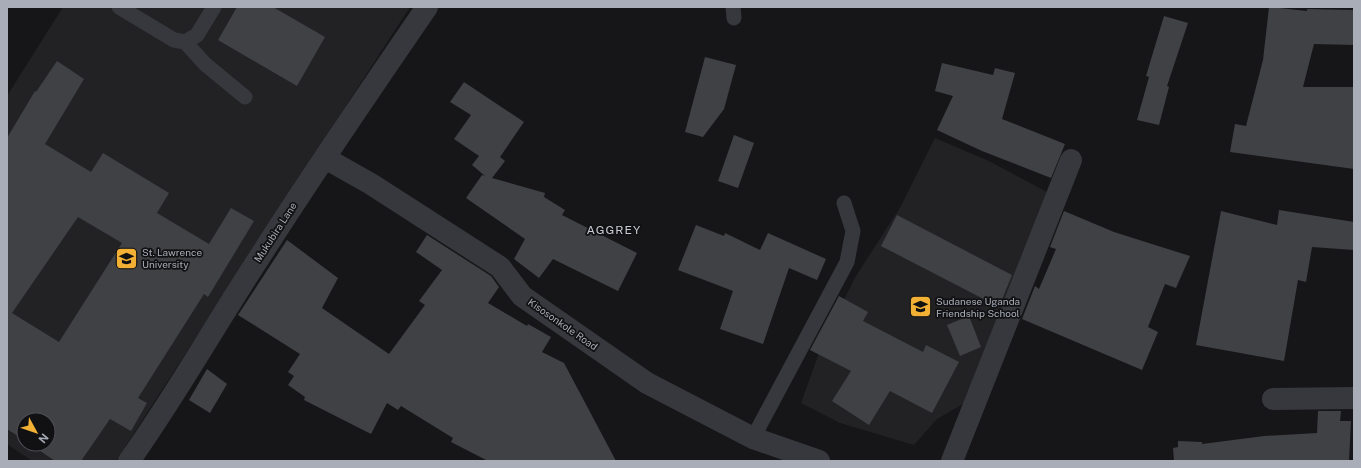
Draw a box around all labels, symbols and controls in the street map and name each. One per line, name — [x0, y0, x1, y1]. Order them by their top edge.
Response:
street label: Mukubira Lane — [251, 200, 299, 264]
district label: AGGREY — [587, 223, 641, 237]
school or university icon: St. Lawrence University — [114, 245, 140, 271]
place label: St. Lawrence University — [142, 246, 202, 270]
school or university icon: Sudanese Uganda Friendship School — [908, 294, 934, 320]
place label: Sudanese Uganda Friendship School — [936, 295, 1020, 319]
street label: Kisosonkole Road — [526, 296, 600, 352]
north arrow — [16, 412, 56, 452]
text: N — [36, 431, 51, 446]

